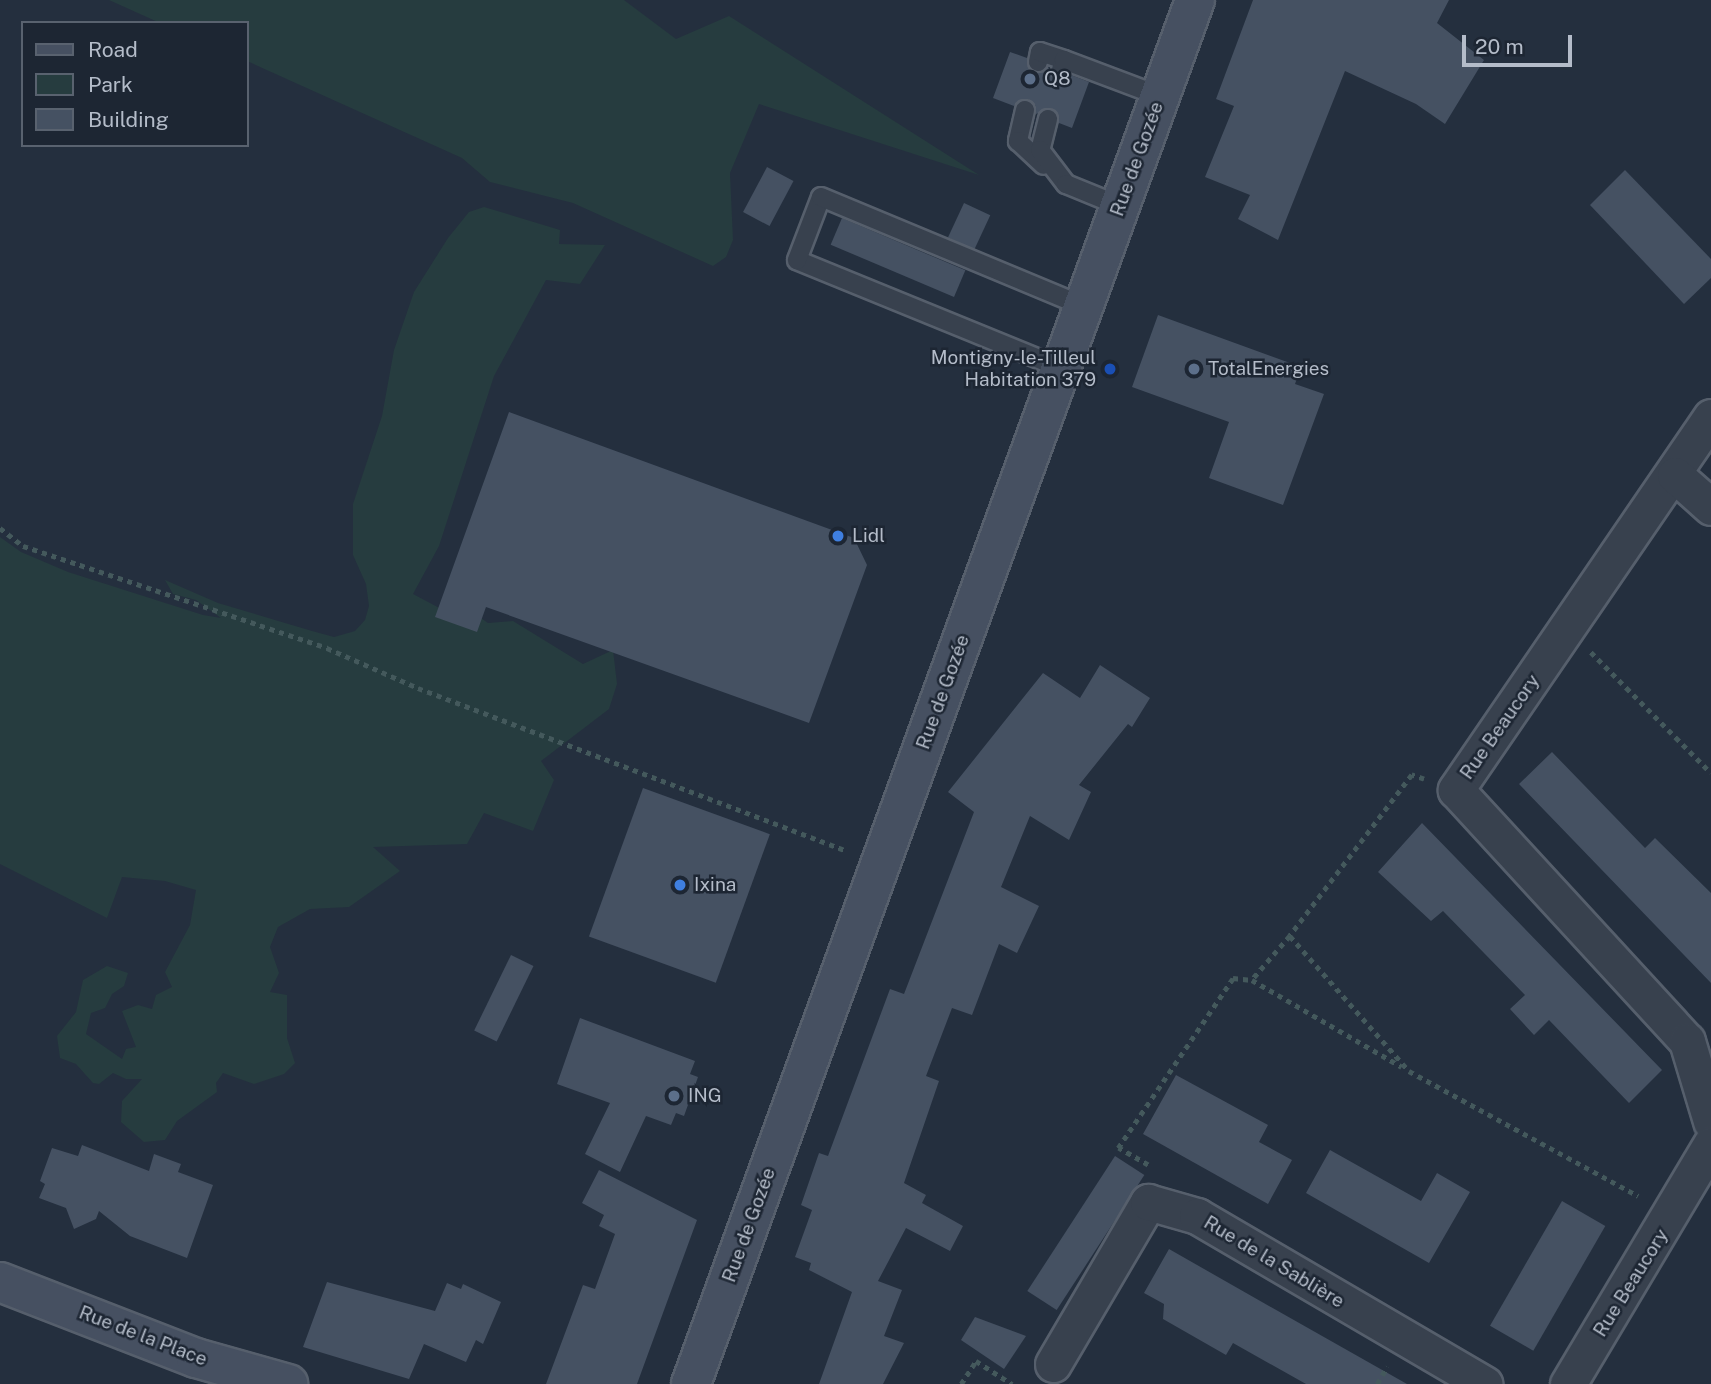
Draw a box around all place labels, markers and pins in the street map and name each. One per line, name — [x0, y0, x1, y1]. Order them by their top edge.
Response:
place label: Q8 — [1044, 68, 1071, 90]
marker: Q8 — [1022, 71, 1038, 87]
place label: Montigny-le-Tilleul Habitation 379 — [931, 347, 1096, 391]
place label: TotalEnergies — [1208, 358, 1329, 380]
marker: Montigny-le-Tilleul Habitation 379 — [1102, 361, 1118, 377]
marker: TotalEnergies — [1186, 361, 1202, 377]
place label: Lidl — [852, 525, 885, 547]
marker: Lidl — [830, 528, 846, 544]
place label: Ixina — [694, 874, 736, 896]
marker: Ixina — [672, 877, 688, 893]
place label: ING — [688, 1085, 722, 1107]
marker: ING — [666, 1088, 682, 1104]

